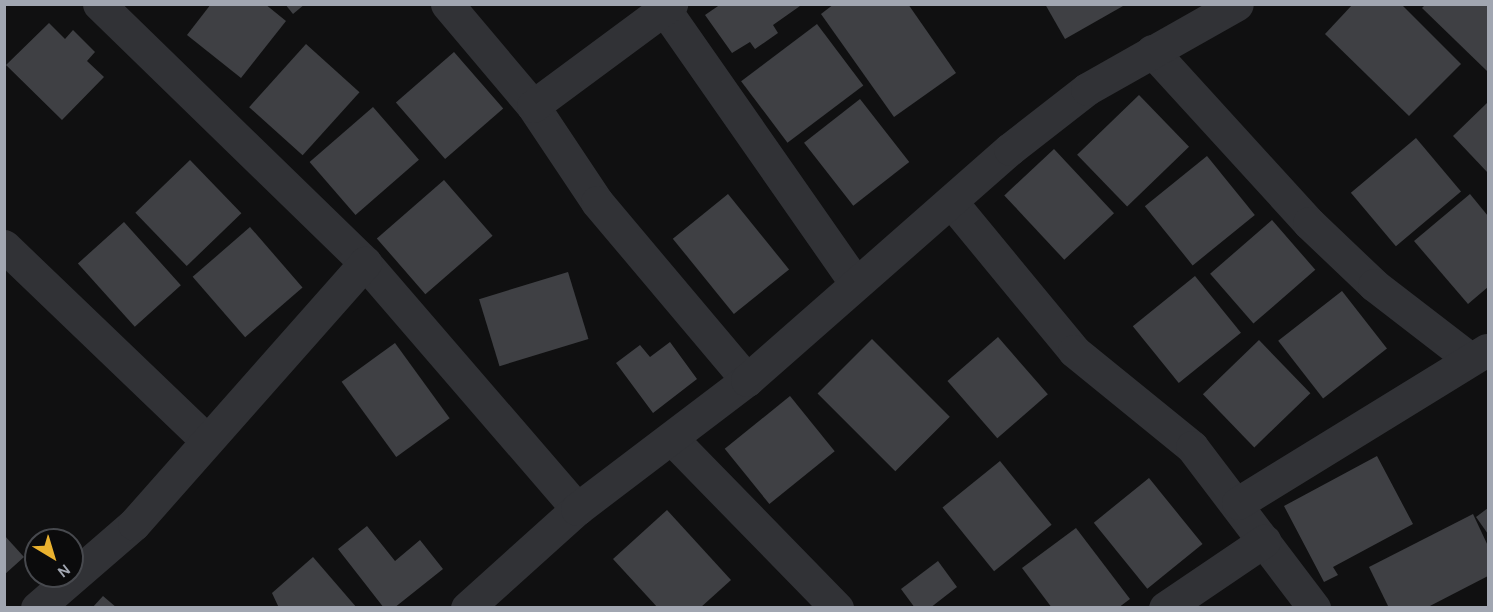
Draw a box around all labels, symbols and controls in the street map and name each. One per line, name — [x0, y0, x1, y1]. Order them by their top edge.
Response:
north arrow — [24, 528, 84, 588]
text: N — [54, 560, 75, 582]

